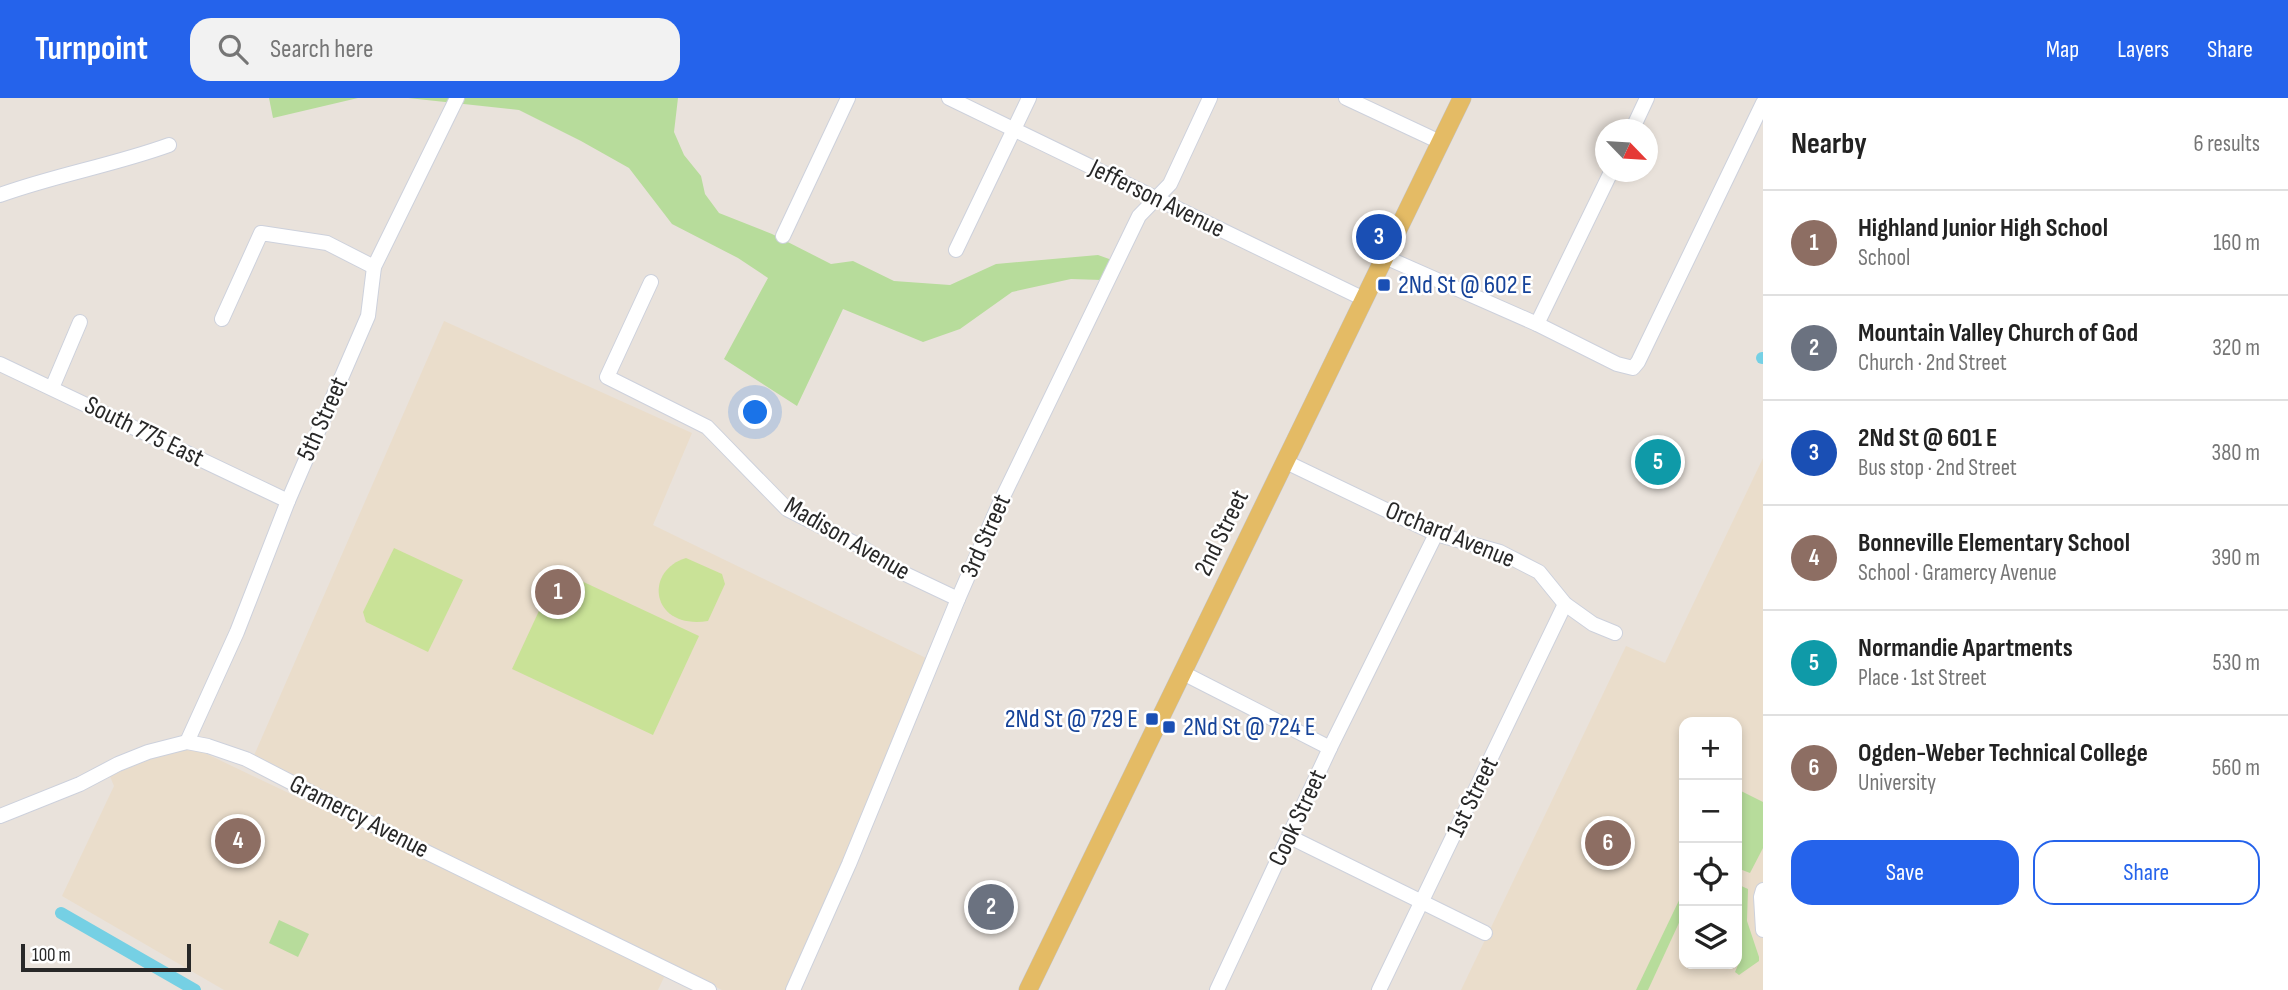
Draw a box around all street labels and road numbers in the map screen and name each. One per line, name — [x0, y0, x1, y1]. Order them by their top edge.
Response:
street label: Jefferson Avenue — [1083, 152, 1230, 245]
street label: 5th Street — [291, 372, 355, 466]
street label: South 775 East — [79, 390, 209, 474]
street label: 2nd Street — [1188, 485, 1256, 581]
street label: 3rd Street — [954, 490, 1018, 582]
street label: Madison Avenue — [779, 491, 915, 587]
street label: Orchard Avenue — [1381, 495, 1519, 575]
street label: 1st Street — [1440, 752, 1506, 842]
street label: Cook Street — [1262, 765, 1334, 871]
street label: Gramercy Avenue — [284, 769, 434, 865]

